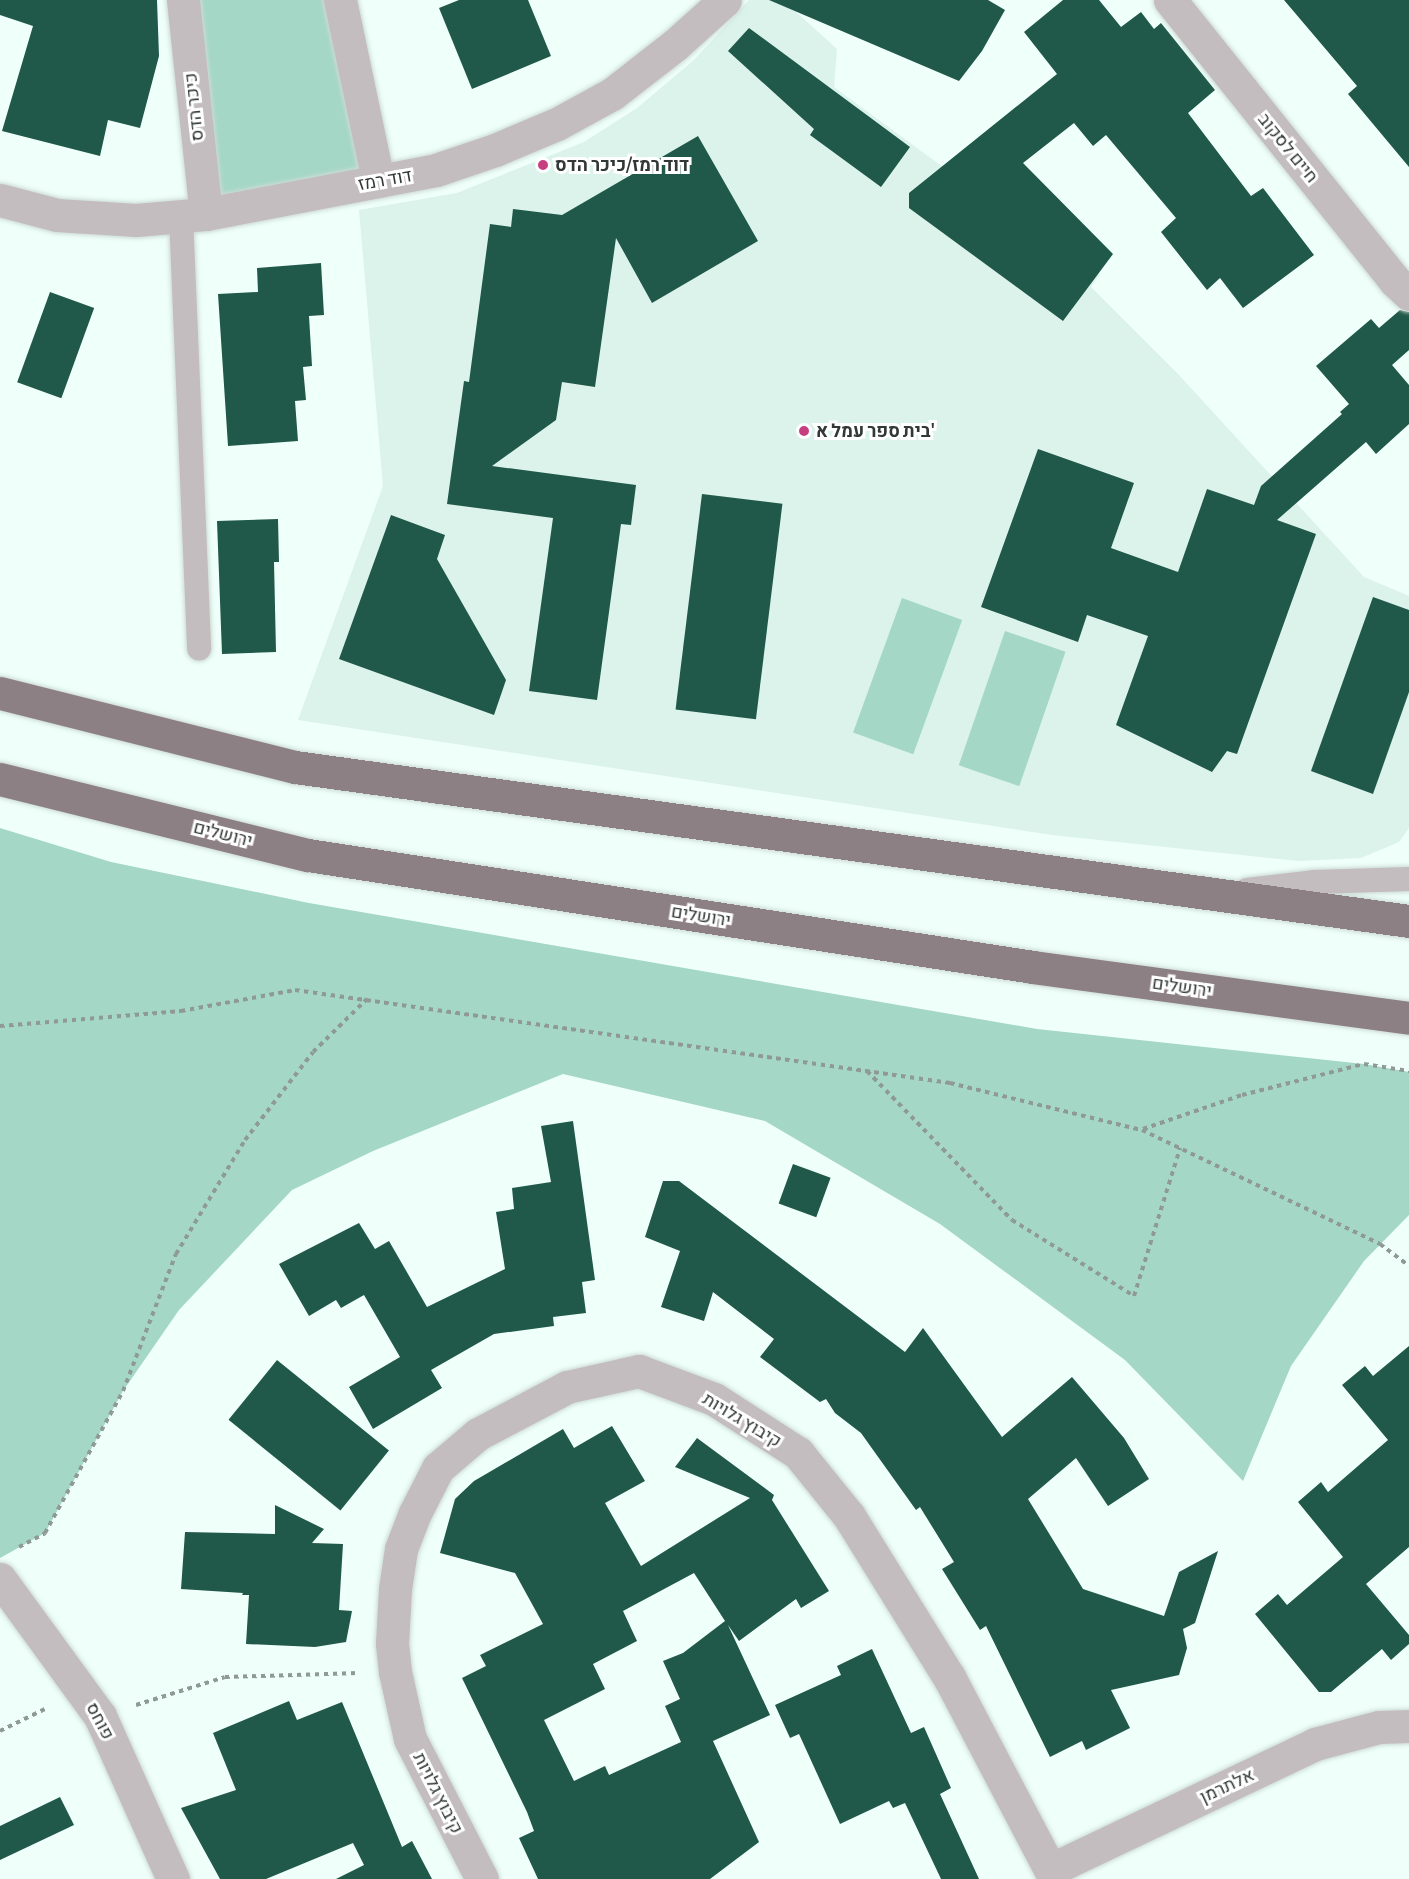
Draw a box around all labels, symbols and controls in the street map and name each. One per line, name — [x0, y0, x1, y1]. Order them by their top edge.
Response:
street label: כיכר הדס — [180, 72, 208, 142]
street label: חיים לסקוב — [1253, 109, 1323, 187]
place label: דוד רמז/כיכר הדס — [555, 154, 689, 176]
marker: דוד רמז/כיכר הדס — [536, 158, 550, 172]
street label: דוד רמז — [356, 165, 414, 195]
place label: בית ספר עמל א' — [816, 420, 935, 442]
marker: בית ספר עמל א' — [797, 424, 811, 438]
street label: ירושלים — [191, 816, 255, 852]
street label: ירושלים — [670, 901, 732, 931]
street label: ירושלים — [1151, 972, 1213, 1002]
street label: קיבוץ גלויות — [699, 1388, 785, 1452]
street label: פוחס — [81, 1699, 119, 1743]
street label: קיבוץ גלויות — [408, 1749, 468, 1837]
street label: אלתרמן — [1196, 1764, 1258, 1808]

